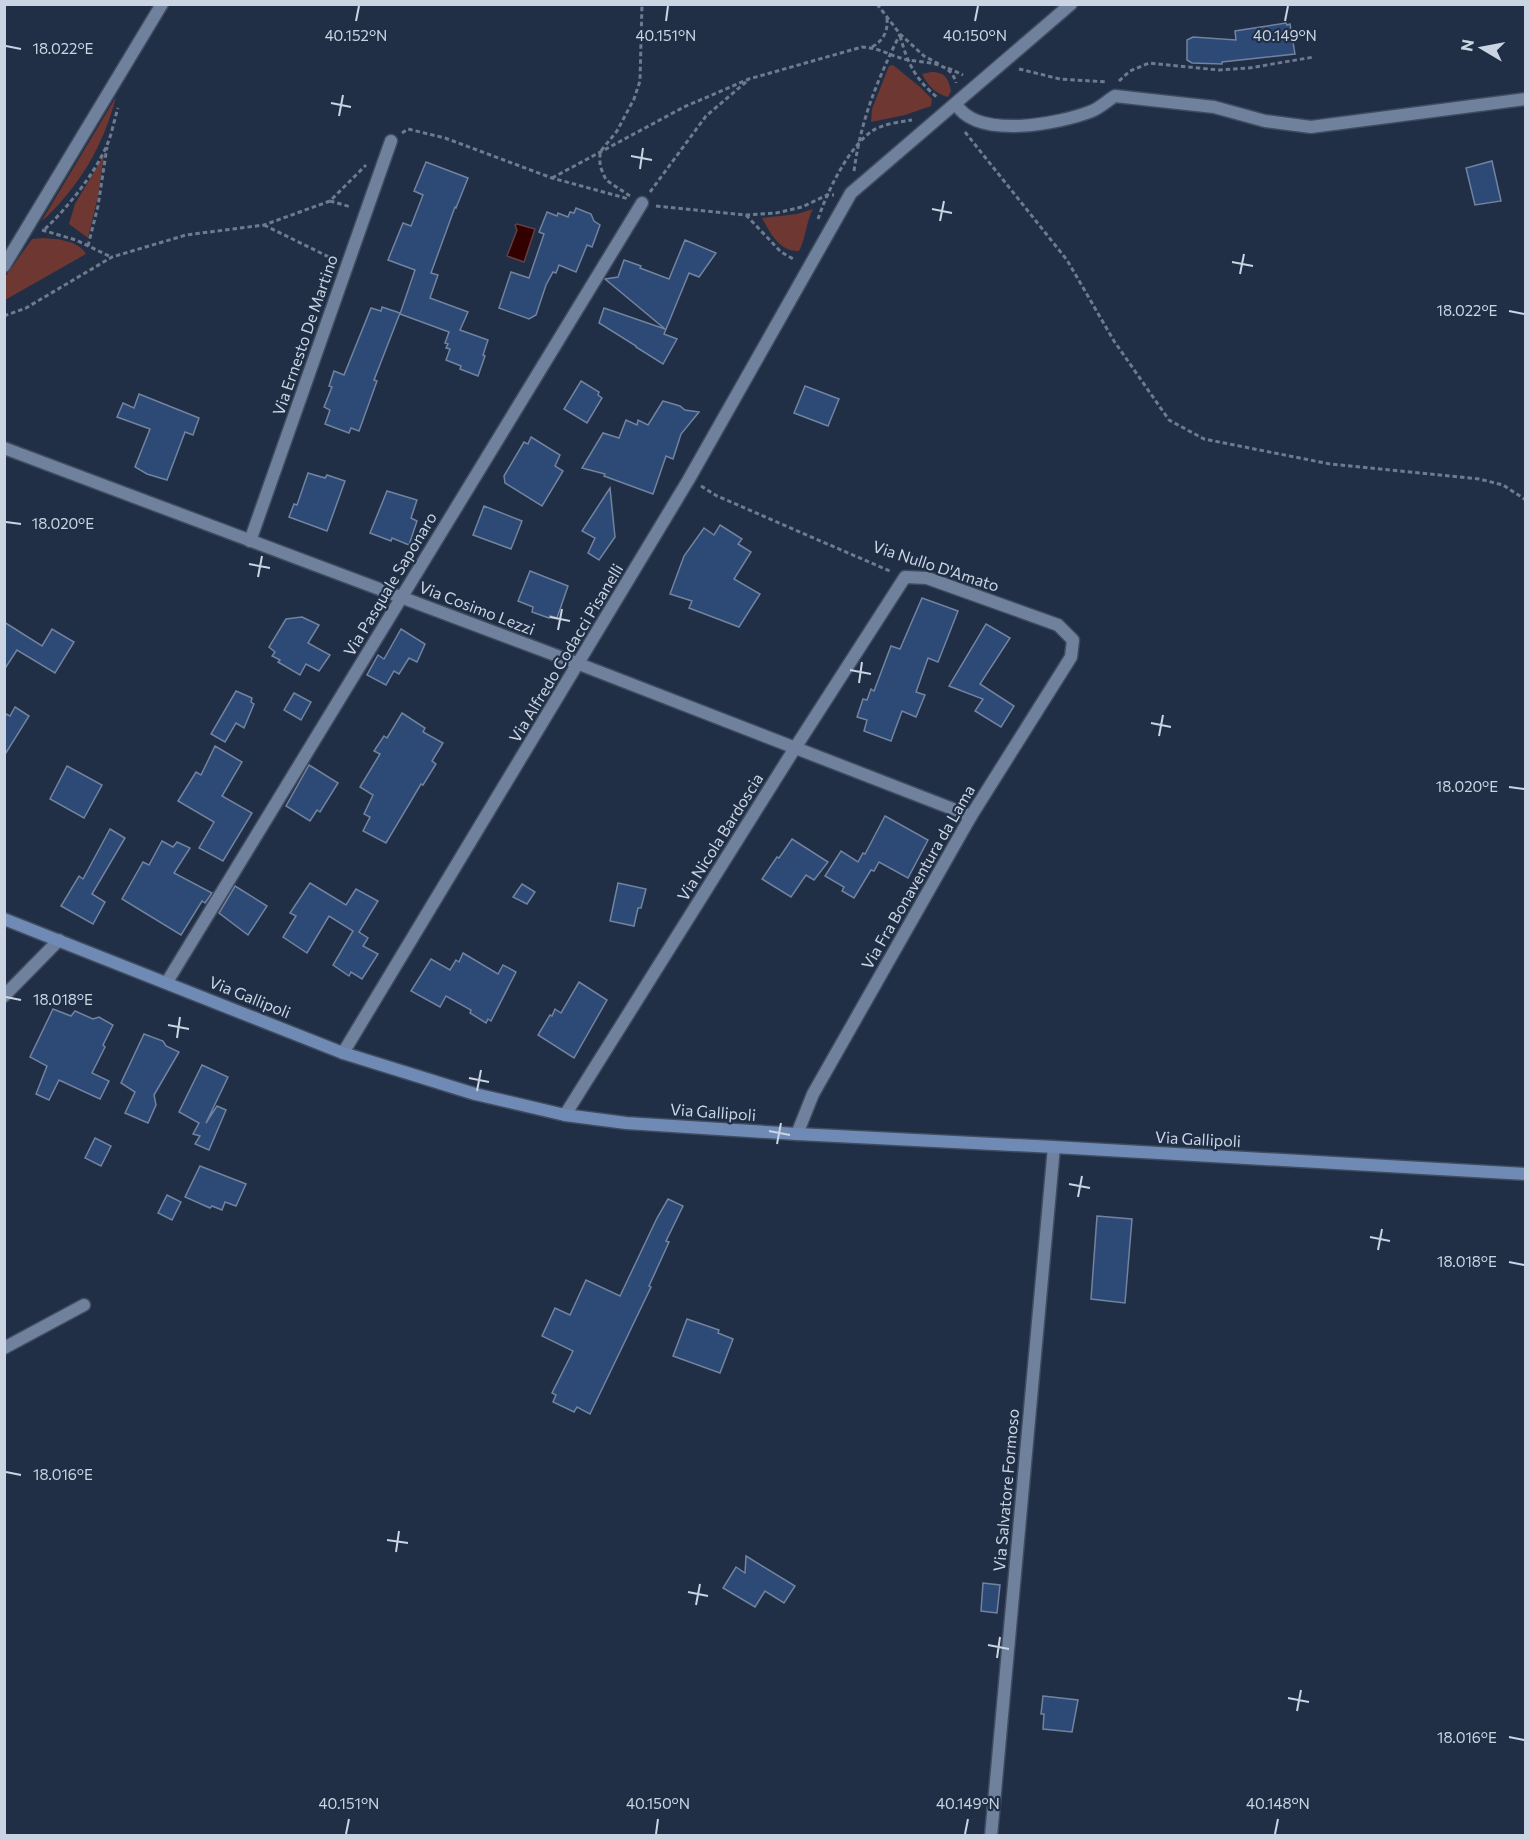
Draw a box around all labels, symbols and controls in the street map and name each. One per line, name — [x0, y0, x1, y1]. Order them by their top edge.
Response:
north arrow — [1452, 18, 1512, 78]
text: 40.152°N — [325, 26, 387, 44]
text: 40.151°N — [636, 26, 696, 44]
text: 40.150°N — [943, 26, 1007, 44]
text: 40.149°N — [1253, 26, 1317, 44]
text: N — [1456, 38, 1477, 53]
text: 18.022°E — [32, 39, 94, 57]
street label: Via Ernesto De Martino — [268, 252, 341, 418]
text: 18.022°E — [1436, 301, 1498, 319]
street label: Via Pasquale Saponaro — [339, 508, 440, 659]
text: 18.020°E — [32, 514, 94, 532]
street label: Via Nullo D'Amato — [871, 536, 1002, 595]
street label: Via Alfredo Codacci Pisanelli — [505, 560, 627, 746]
street label: Via Cosimo Lezzi — [417, 577, 538, 638]
street label: Via Nicola Bardoscia — [673, 769, 767, 904]
text: 18.020°E — [1436, 777, 1498, 795]
street label: Via Fra Bonaventura da Lama — [857, 781, 978, 972]
street label: Via Gallipoli — [207, 972, 294, 1021]
text: 18.018°E — [33, 990, 93, 1008]
street label: Via Gallipoli — [669, 1099, 757, 1124]
street label: Via Gallipoli — [1155, 1127, 1242, 1150]
text: 18.018°E — [1437, 1252, 1497, 1270]
street label: Via Salvatore Formoso — [989, 1408, 1022, 1572]
text: 18.016°E — [33, 1465, 93, 1483]
text: 18.016°E — [1437, 1728, 1497, 1746]
text: 40.151°N — [319, 1794, 379, 1812]
text: 40.150°N — [626, 1794, 690, 1812]
text: 40.149°N — [936, 1794, 1000, 1812]
text: 40.148°N — [1246, 1794, 1310, 1812]

